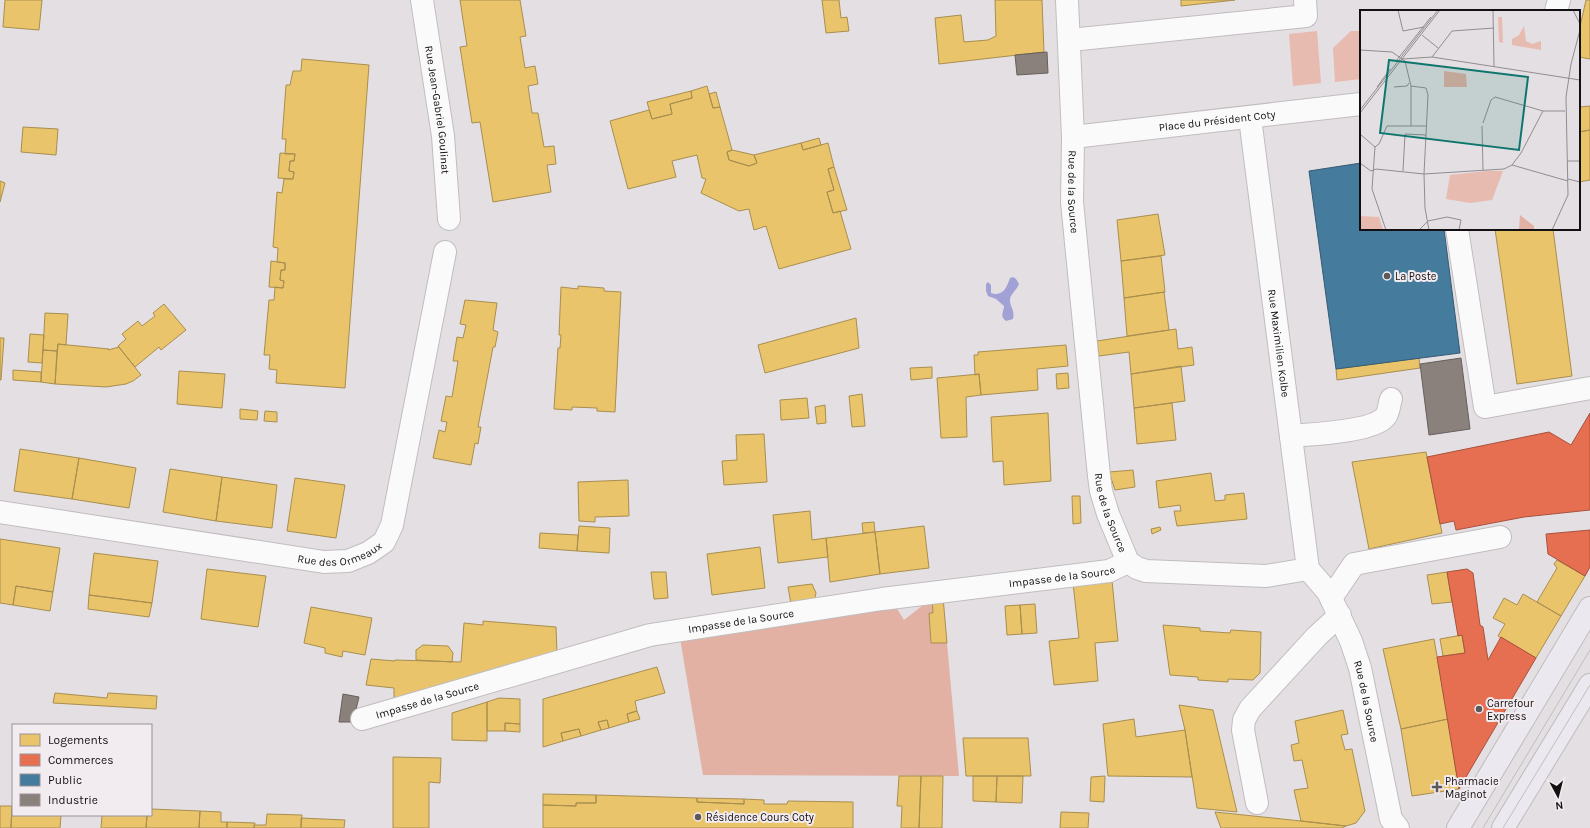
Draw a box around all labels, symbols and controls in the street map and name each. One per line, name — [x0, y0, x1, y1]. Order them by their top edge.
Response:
inset map — [1360, 10, 1580, 230]
street label: Rue Jean-Gabriel Goulinat — [423, 45, 452, 175]
street label: Place du Président Coty — [1158, 107, 1276, 134]
street label: Rue de la Source — [1065, 150, 1082, 234]
place label: La Poste — [1395, 270, 1437, 283]
marker: La Poste — [1382, 271, 1392, 281]
street label: Rue Maximilien Kolbe — [1266, 288, 1292, 398]
street label: Rue de la Source — [1092, 472, 1130, 555]
street label: Rue des Ormeaux — [297, 539, 385, 569]
street label: Impasse de la Source — [1008, 562, 1118, 590]
street label: Impasse de la Source — [687, 606, 795, 636]
street label: Rue de la Source — [1351, 659, 1382, 744]
street label: Impasse de la Source — [374, 679, 481, 721]
place label: Carrefour Express — [1487, 697, 1534, 723]
marker: Carrefour Express — [1474, 704, 1484, 714]
legend — [12, 724, 152, 816]
text: Logements — [48, 733, 109, 747]
text: Commerces — [48, 753, 114, 767]
text: Public — [48, 773, 82, 787]
place label: Pharmacie Maginot — [1445, 775, 1499, 801]
north arrow — [1538, 776, 1578, 816]
marker: Pharmacie Maginot — [1432, 782, 1442, 792]
text: Industrie — [48, 793, 98, 807]
text: N — [1554, 798, 1564, 812]
place label: Résidence Cours Coty — [706, 811, 814, 824]
marker: Résidence Cours Coty — [693, 812, 703, 822]

